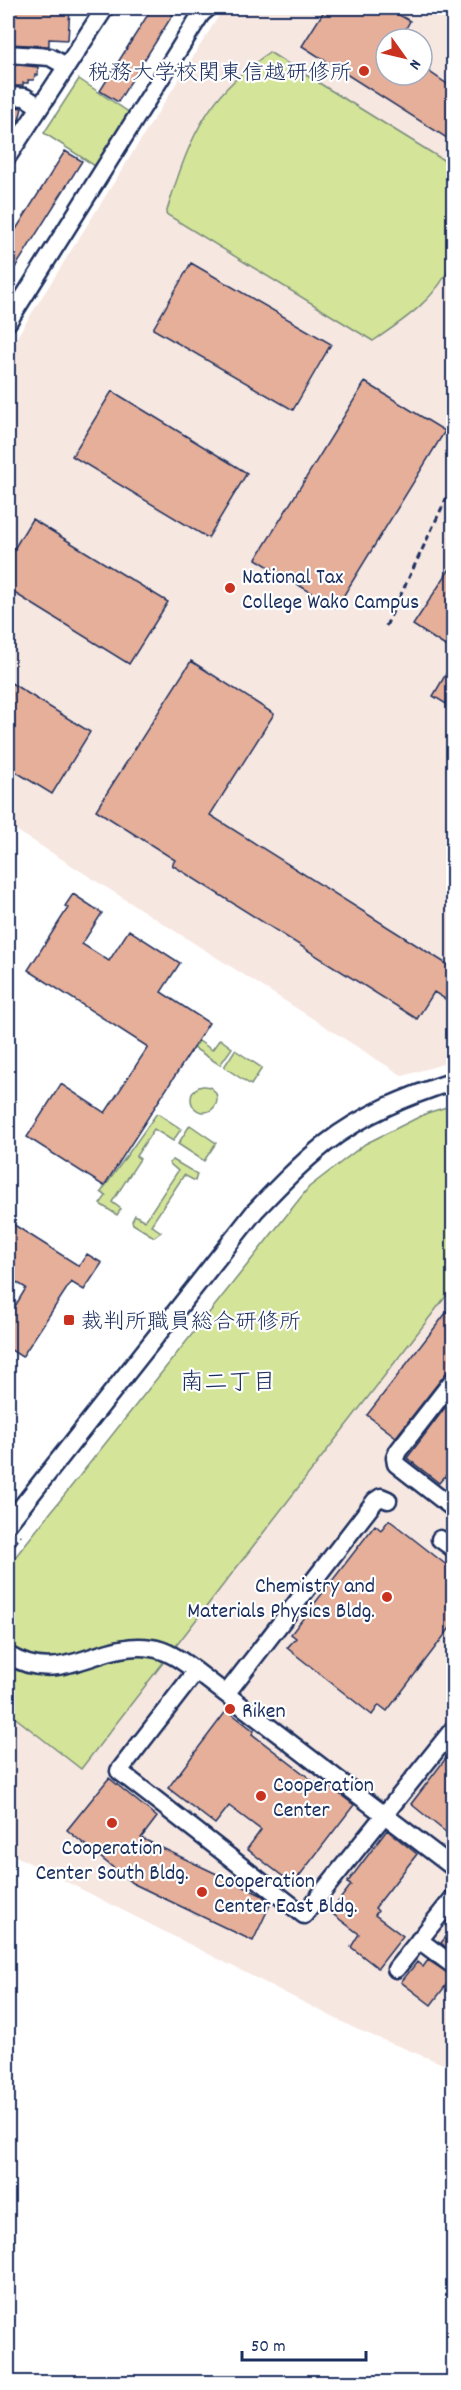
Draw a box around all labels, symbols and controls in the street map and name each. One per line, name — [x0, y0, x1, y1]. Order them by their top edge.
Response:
north arrow — [374, 27, 434, 87]
text: N — [403, 54, 426, 74]
place label: 税務大学校関東信越研修所 — [88, 59, 352, 90]
marker: 税務大学校関東信越研修所 — [357, 64, 371, 78]
place label: National Tax College Wako Campus — [242, 563, 419, 619]
marker: National Tax College Wako Campus — [223, 581, 237, 595]
place label: 裁判所職員総合研修所 — [81, 1308, 301, 1339]
marker: 裁判所職員総合研修所 — [62, 1313, 76, 1327]
district label: 南二丁目 — [180, 1367, 276, 1401]
place label: Chemistry and Materials Physics Bldg. — [187, 1572, 375, 1628]
marker: Chemistry and Materials Physics Bldg. — [380, 1590, 394, 1604]
place label: Riken — [242, 1697, 286, 1728]
marker: Riken — [223, 1702, 237, 1716]
place label: Cooperation Center — [273, 1771, 374, 1827]
marker: Cooperation Center — [254, 1789, 268, 1803]
marker: Cooperation Center South Bldg. — [105, 1816, 119, 1830]
place label: Cooperation Center South Bldg. — [35, 1834, 189, 1890]
place label: Cooperation Center East Bldg. — [214, 1867, 358, 1923]
marker: Cooperation Center East Bldg. — [195, 1885, 209, 1899]
scale bar — [242, 2324, 366, 2362]
text: 50 m — [251, 2335, 286, 2360]

